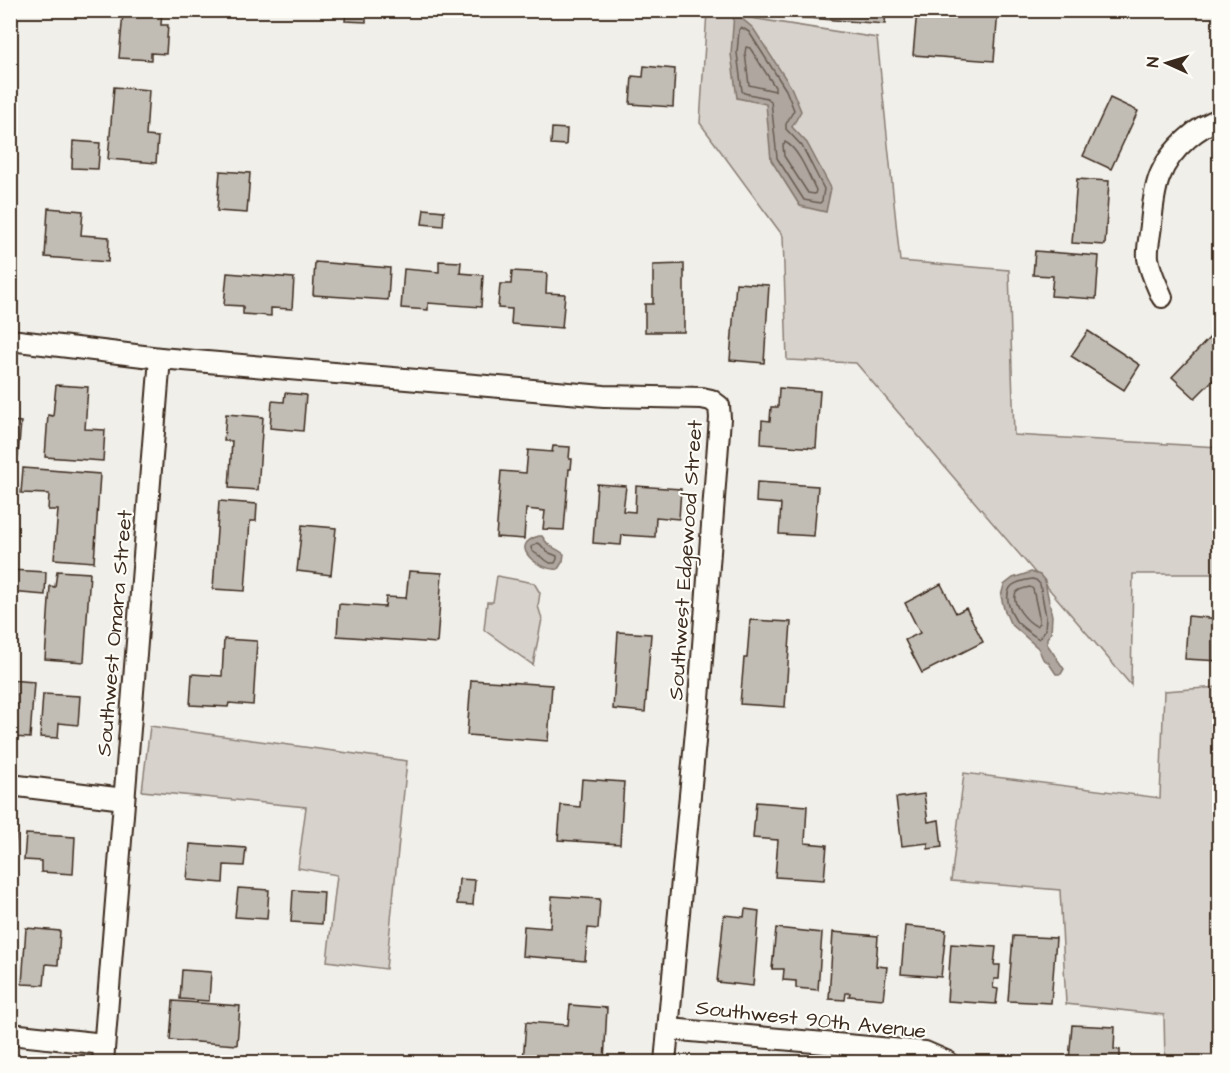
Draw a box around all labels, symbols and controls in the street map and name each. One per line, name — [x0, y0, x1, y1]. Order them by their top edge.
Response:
north arrow — [1137, 33, 1197, 93]
text: N — [1142, 56, 1164, 68]
street label: Southwest Edgewood Street — [661, 419, 712, 701]
street label: Southwest Omara Street — [89, 508, 140, 757]
street label: Southwest 90th Avenue — [694, 993, 928, 1046]

